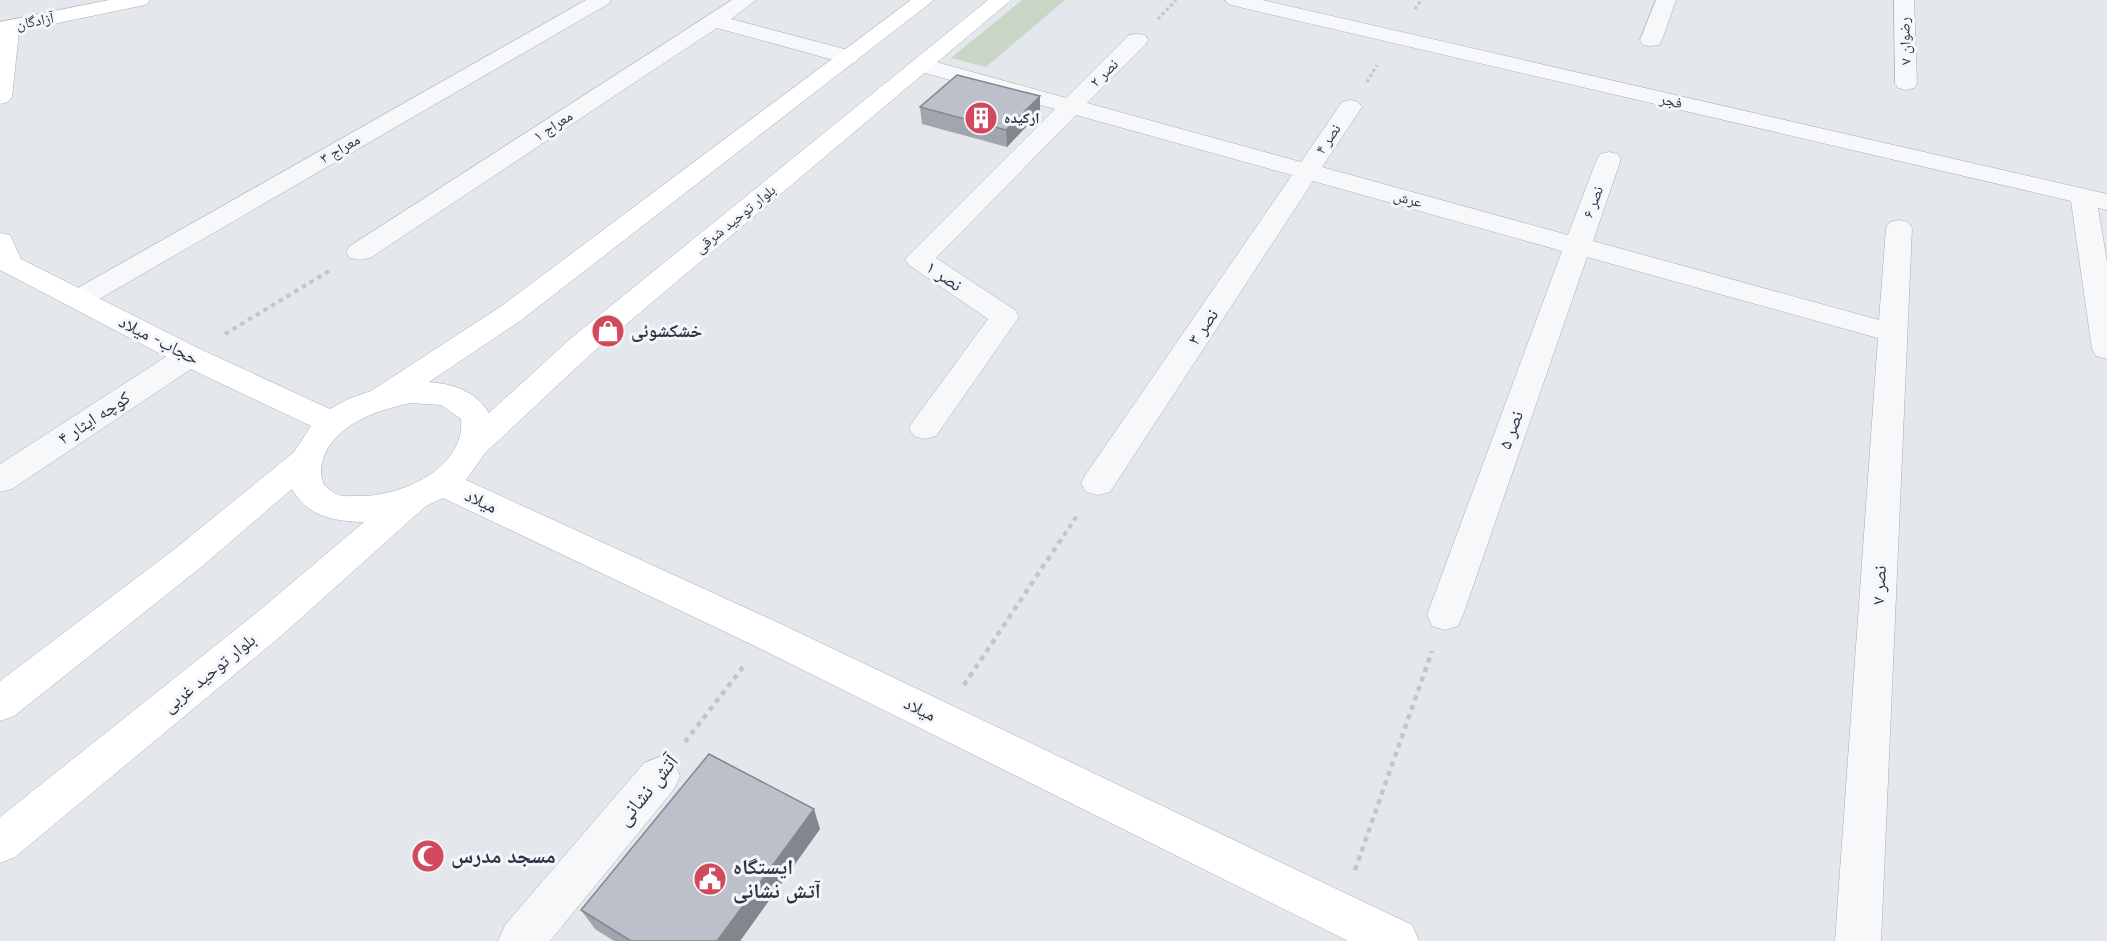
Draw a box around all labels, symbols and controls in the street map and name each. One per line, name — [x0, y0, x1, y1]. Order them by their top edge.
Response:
street label: آزادگان — [14, 7, 57, 34]
street label: رضوان ۷ — [1894, 17, 1916, 65]
street label: نصر ۲ — [1085, 54, 1122, 91]
street label: فجر — [1657, 89, 1684, 112]
building icon: ارکیده — [963, 100, 999, 136]
street label: معراج ۱ — [529, 106, 577, 146]
place label: ارکیده — [1004, 108, 1040, 127]
street label: نصر ۴ — [1311, 120, 1345, 158]
street label: معراج ۳ — [316, 129, 364, 168]
street label: بلوار توحید شرقی — [690, 180, 780, 258]
street label: نصر ۶ — [1578, 183, 1607, 220]
street label: عرش — [1391, 186, 1425, 212]
street label: نصر ۱ — [922, 255, 967, 296]
street label: نصر ۳ — [1182, 304, 1223, 349]
street label: حجاب- میلاد — [115, 310, 203, 370]
shop icon: خشکشوئی — [590, 313, 626, 349]
place label: خشکشوئی — [631, 319, 703, 342]
street label: کوچه ایثار ۴ — [53, 385, 135, 450]
street label: نصر ۵ — [1493, 407, 1528, 452]
street label: میلاد — [461, 483, 501, 518]
street label: نصر ۷ — [1866, 565, 1891, 605]
street label: بلوار توحید غربی — [157, 628, 260, 717]
street label: میلاد — [900, 691, 940, 726]
street label: آتش نشانی — [610, 748, 684, 831]
mosque icon: مسجد مدرس — [410, 838, 446, 874]
place label: مسجد مدرس — [451, 842, 556, 869]
place label: ایستگاه آتش نشانی — [733, 853, 821, 904]
public building icon: ایستگاه آتش نشانی — [692, 861, 728, 897]

